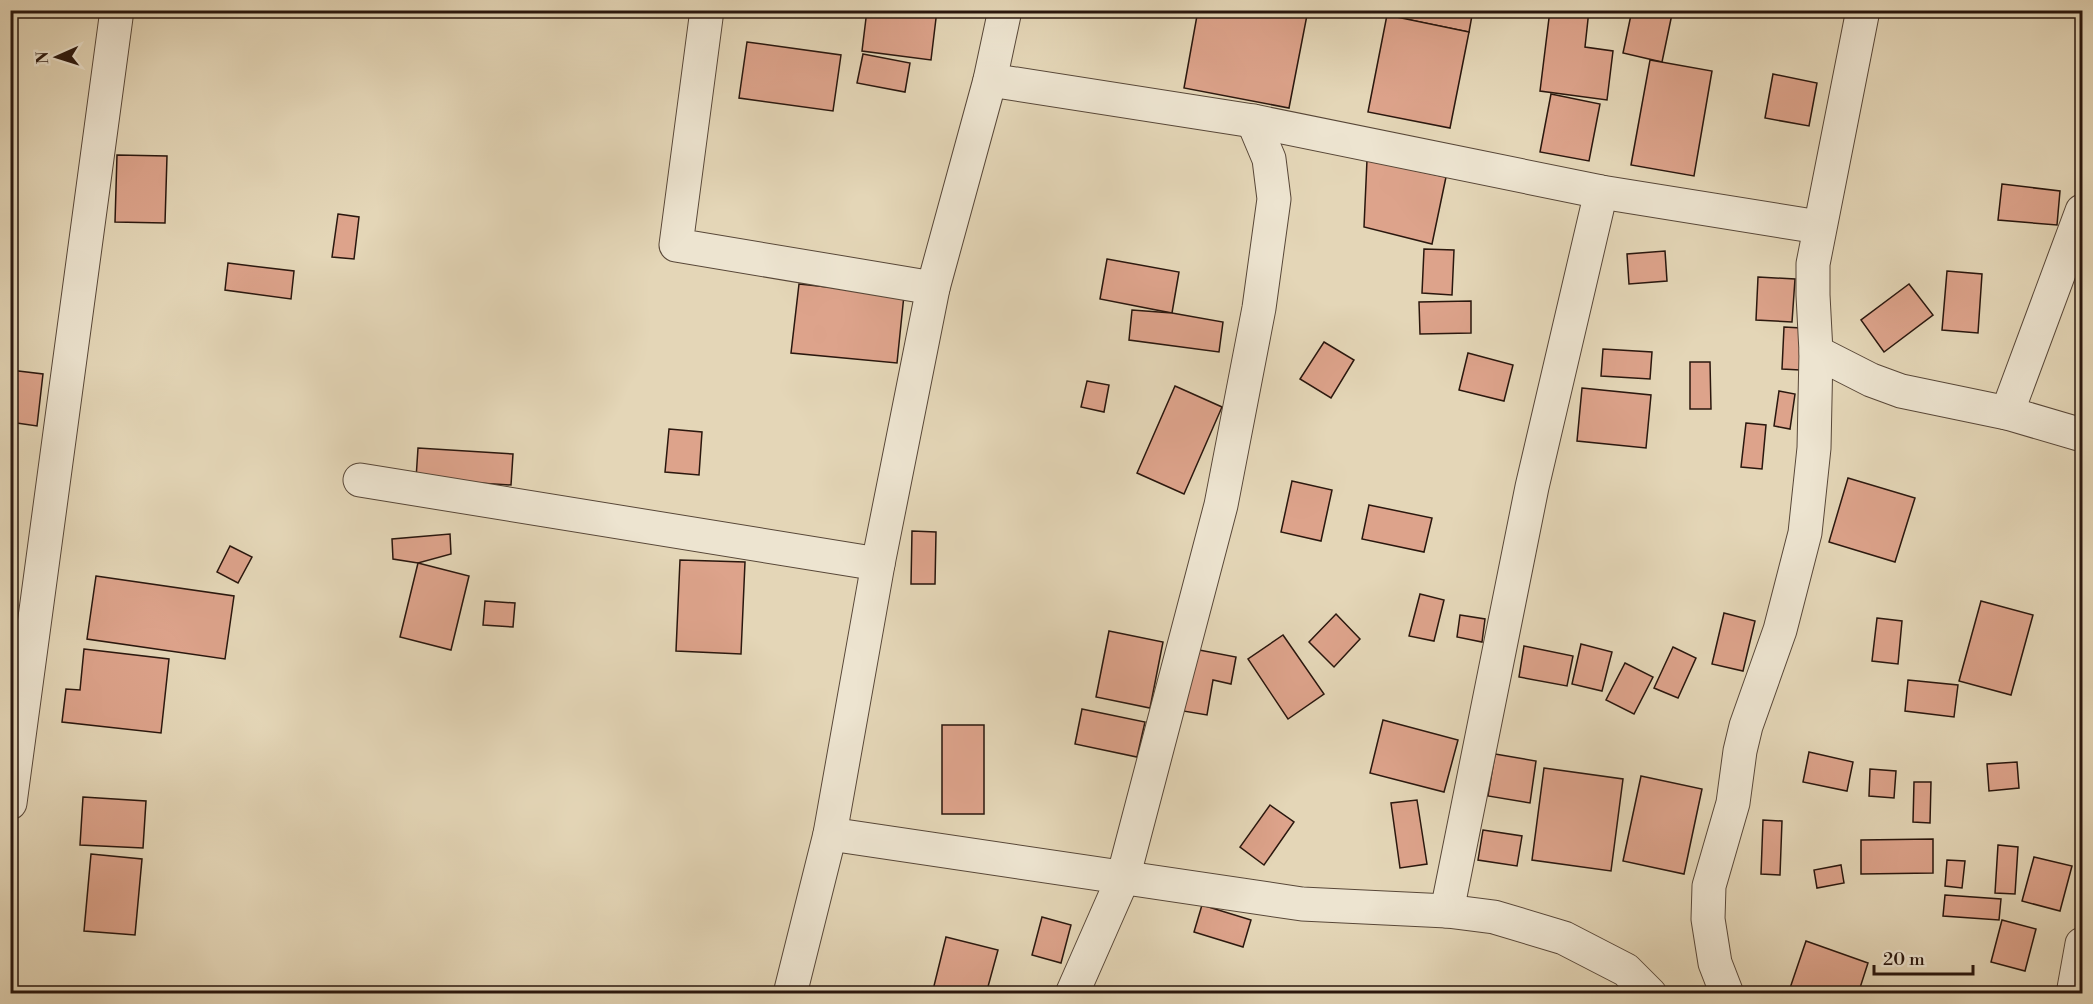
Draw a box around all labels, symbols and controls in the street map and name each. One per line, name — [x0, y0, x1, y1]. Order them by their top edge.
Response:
north arrow — [27, 27, 87, 87]
text: N — [33, 51, 53, 65]
scale bar — [1874, 938, 1973, 976]
text: 20 m — [1883, 948, 1925, 971]

